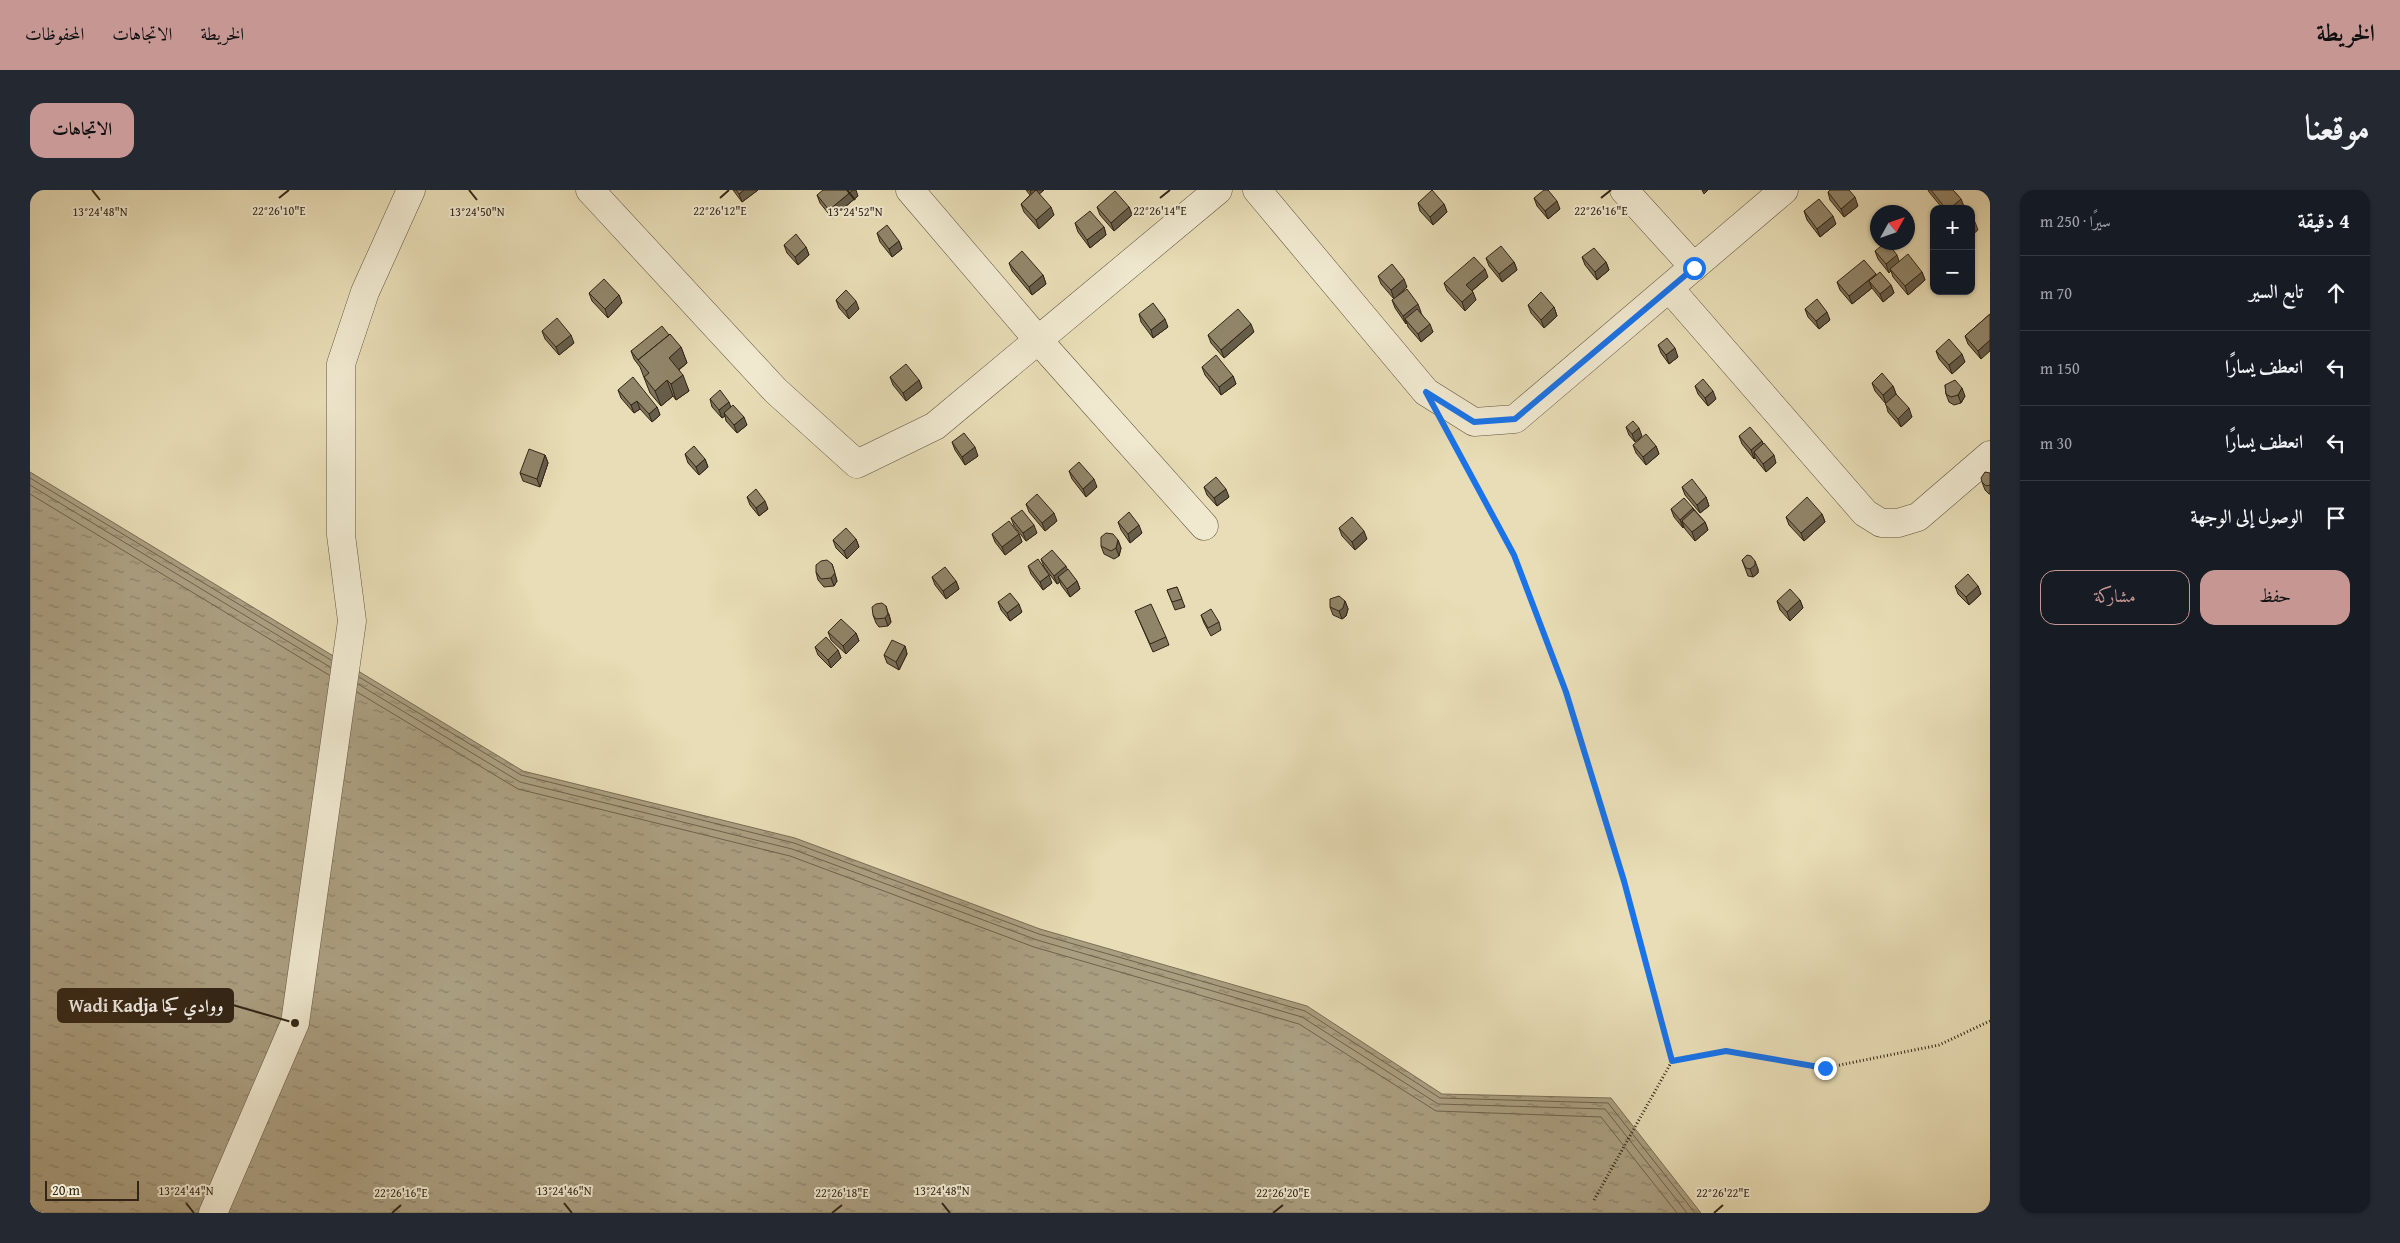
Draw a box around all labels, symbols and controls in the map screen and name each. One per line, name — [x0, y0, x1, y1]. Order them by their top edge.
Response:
text: الخريطة — [2317, 15, 2375, 50]
text: المحفوظات — [25, 20, 84, 47]
text: الاتجاهات — [112, 20, 172, 47]
text: الخريطة — [200, 20, 244, 47]
text: موقعنا — [2305, 101, 2370, 152]
button: الاتجاهات — [30, 103, 134, 158]
text: 22°26'10"E — [252, 202, 306, 219]
text: 22°26'12"E — [693, 202, 747, 219]
text: 22°26'14"E — [1133, 202, 1187, 219]
text: 22°26'16"E — [1574, 202, 1628, 219]
text: 13°24'48"N — [72, 203, 128, 220]
text: 13°24'50"N — [449, 203, 505, 220]
text: 13°24'52"N — [827, 203, 883, 220]
north arrow — [1870, 205, 1915, 250]
map controls — [1930, 205, 1975, 295]
button: + — [1930, 205, 1975, 250]
text: 4 دقيقة — [2298, 205, 2350, 236]
text: سيرًا · 250 m — [2040, 209, 2111, 233]
button: − — [1930, 250, 1975, 295]
route start — [1683, 257, 1706, 280]
text: تابع السير — [2249, 277, 2303, 305]
icon: ahead — [2322, 279, 2350, 307]
text: 70 m — [2040, 281, 2072, 305]
text: انعطف يسارًا — [2225, 352, 2303, 380]
icon: left — [2322, 354, 2350, 382]
text: 150 m — [2040, 356, 2080, 380]
text: انعطف يسارًا — [2225, 427, 2303, 455]
icon: left — [2322, 429, 2350, 457]
text: 30 m — [2040, 431, 2072, 455]
text: الوصول إلى الوجهة — [2191, 502, 2303, 530]
icon: arrive — [2322, 504, 2350, 532]
button: مشاركة — [2040, 570, 2190, 625]
button: حفظ — [2200, 570, 2350, 625]
callout: Wadi Kadja ووادي كجا — [58, 989, 233, 1022]
text: Wadi Kadja ووادي كجا — [69, 992, 223, 1021]
route end — [1814, 1057, 1837, 1080]
scale bar — [45, 1178, 139, 1201]
text: 20 m — [52, 1180, 80, 1200]
text: 13°24'44"N — [158, 1182, 214, 1199]
text: 13°24'46"N — [536, 1182, 592, 1199]
text: 13°24'48"N — [914, 1182, 970, 1199]
text: 22°26'16"E — [374, 1184, 428, 1201]
text: 22°26'18"E — [815, 1184, 869, 1201]
text: 22°26'20"E — [1256, 1184, 1310, 1201]
text: 22°26'22"E — [1696, 1184, 1750, 1201]

